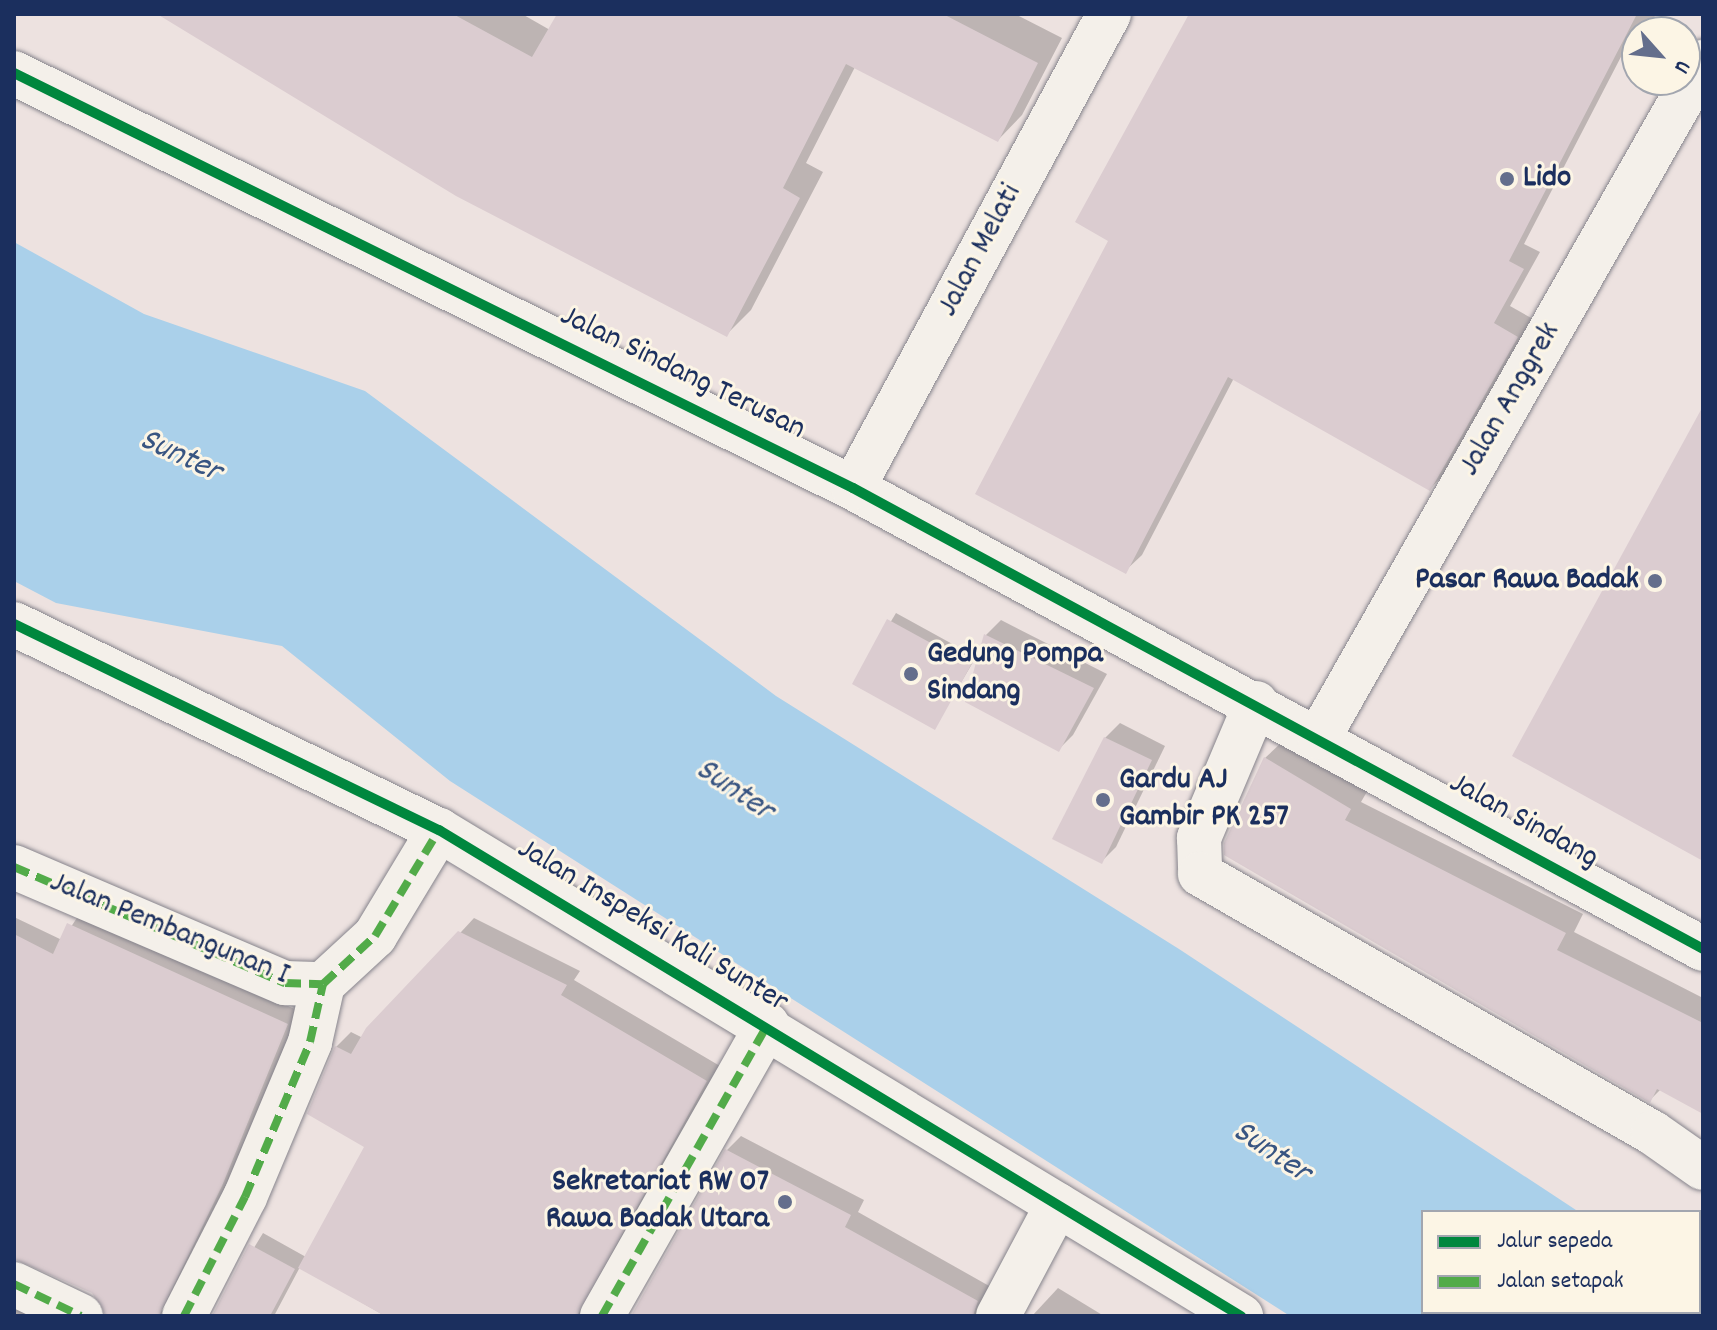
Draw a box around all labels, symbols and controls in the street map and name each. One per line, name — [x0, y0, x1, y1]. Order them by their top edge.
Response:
north arrow — [1621, 16, 1701, 96]
text: U — [1665, 54, 1697, 78]
place label: Lido — [1523, 160, 1571, 198]
marker: Lido — [1498, 170, 1516, 188]
street label: Jalan Melati — [930, 178, 1032, 324]
street label: Jalan Sindang Terusan — [553, 298, 811, 450]
street label: Jalan Anggrek — [1452, 316, 1570, 484]
water label: Sunter — [133, 420, 227, 494]
place label: Pasar Rawa Badak — [1415, 562, 1639, 600]
marker: Pasar Rawa Badak — [1646, 572, 1664, 590]
place label: Gedung Pompa Sindang — [927, 637, 1103, 712]
marker: Gedung Pompa Sindang — [902, 665, 920, 683]
water label: Sunter — [687, 750, 781, 832]
place label: Gardu AJ Gambir PK 257 — [1119, 763, 1289, 838]
street label: Jalan Sindang — [1442, 765, 1604, 879]
marker: Gardu AJ Gambir PK 257 — [1094, 791, 1112, 809]
street label: Jalan Inspeksi Kali Sunter — [510, 831, 794, 1023]
street label: Jalan Pembangunan I — [43, 864, 295, 996]
water label: Sunter — [1224, 1112, 1318, 1194]
place label: Sekretariat RW 07 Rawa Badak Utara — [546, 1165, 769, 1240]
marker: Sekretariat RW 07 Rawa Badak Utara — [776, 1193, 794, 1211]
legend — [1421, 1210, 1701, 1314]
text: Jalur sepeda — [1497, 1225, 1612, 1259]
text: Jalan setapak — [1497, 1265, 1623, 1299]

